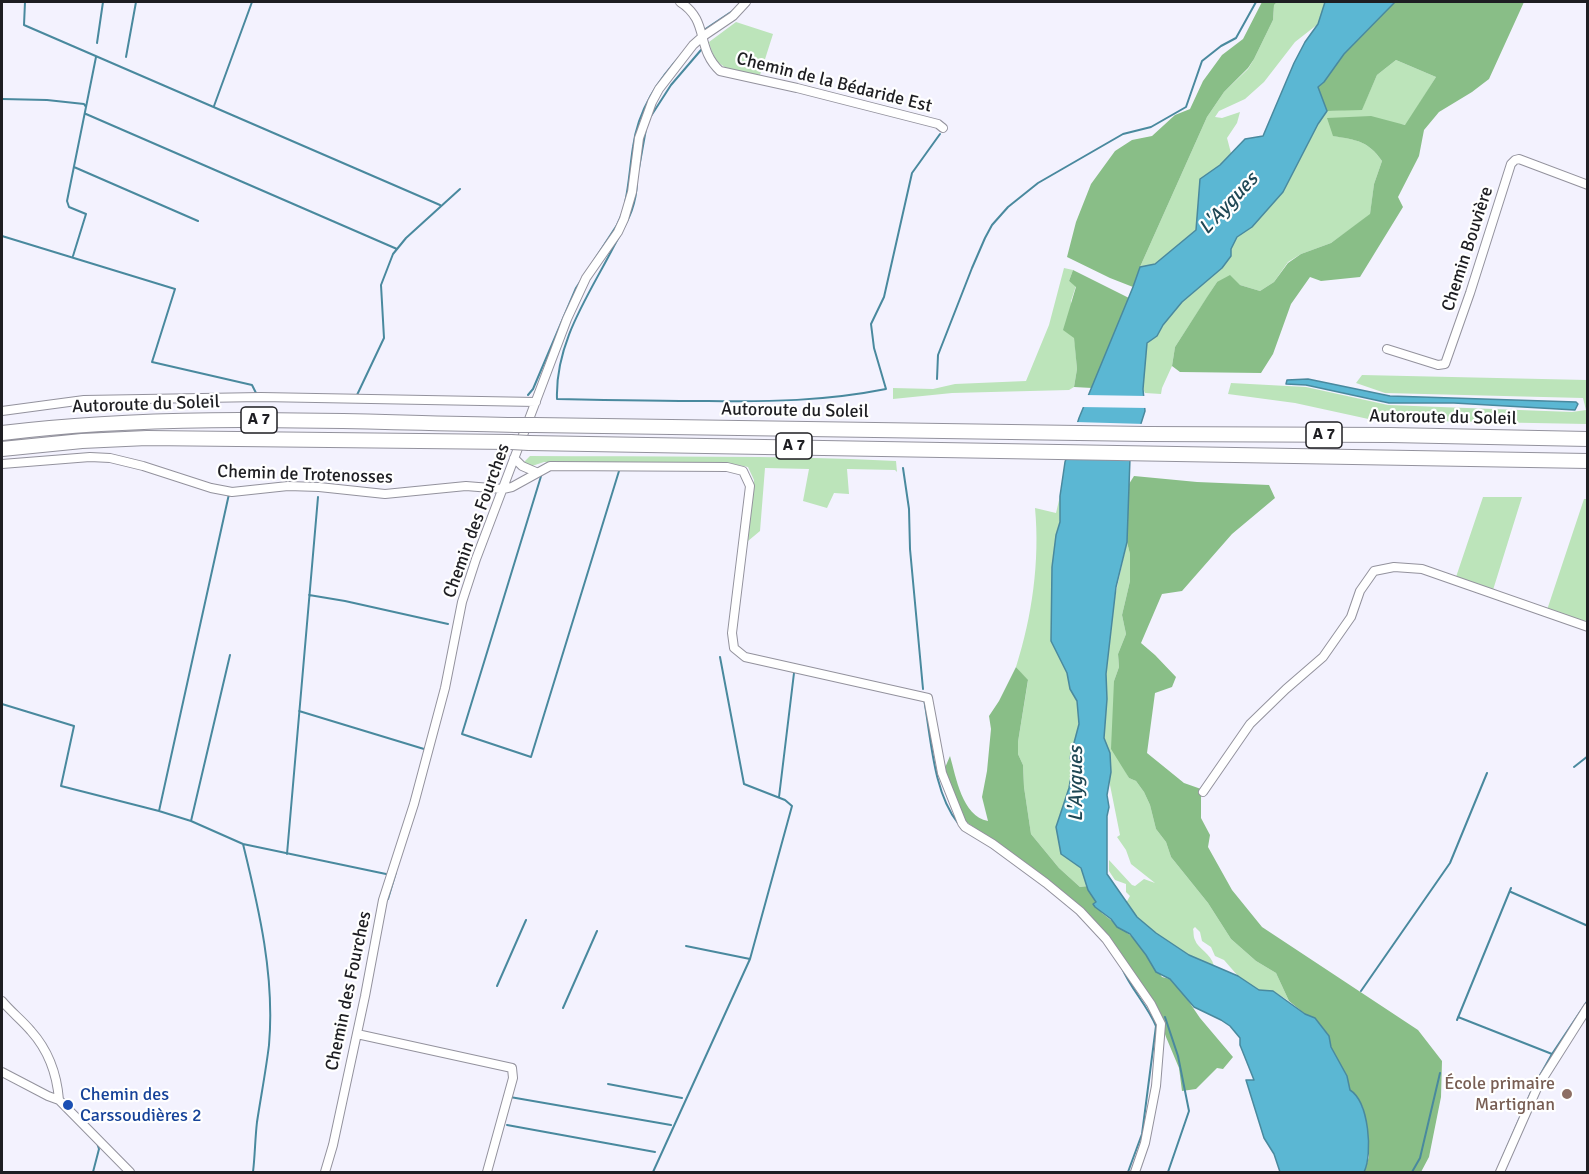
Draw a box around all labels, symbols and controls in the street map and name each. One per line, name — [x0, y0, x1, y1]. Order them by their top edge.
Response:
street label: Chemin de la Bédaride Est — [734, 48, 934, 118]
water label: L'Aygues — [1194, 168, 1264, 240]
street label: Chemin Bouvière — [1438, 184, 1498, 314]
street label: Autoroute du Soleil — [72, 392, 220, 418]
street label: Autoroute du Soleil — [721, 399, 869, 423]
street label: Autoroute du Soleil — [1369, 406, 1517, 430]
road number: A 7 — [241, 407, 277, 433]
road number: A 7 — [1306, 422, 1342, 448]
road number: A 7 — [776, 433, 812, 459]
street label: Chemin des Fourches — [439, 441, 515, 601]
street label: Chemin de Trotenosses — [217, 461, 393, 489]
water label: L'Aygues — [1065, 746, 1089, 822]
street label: Chemin des Fourches — [322, 909, 376, 1073]
place label: École primaire Martignan — [1444, 1073, 1555, 1116]
place label: Chemin des Carssoudières 2 — [80, 1084, 202, 1126]
marker: École primaire Martignan — [1560, 1087, 1574, 1101]
marker: Chemin des Carssoudières 2 — [61, 1098, 75, 1112]

